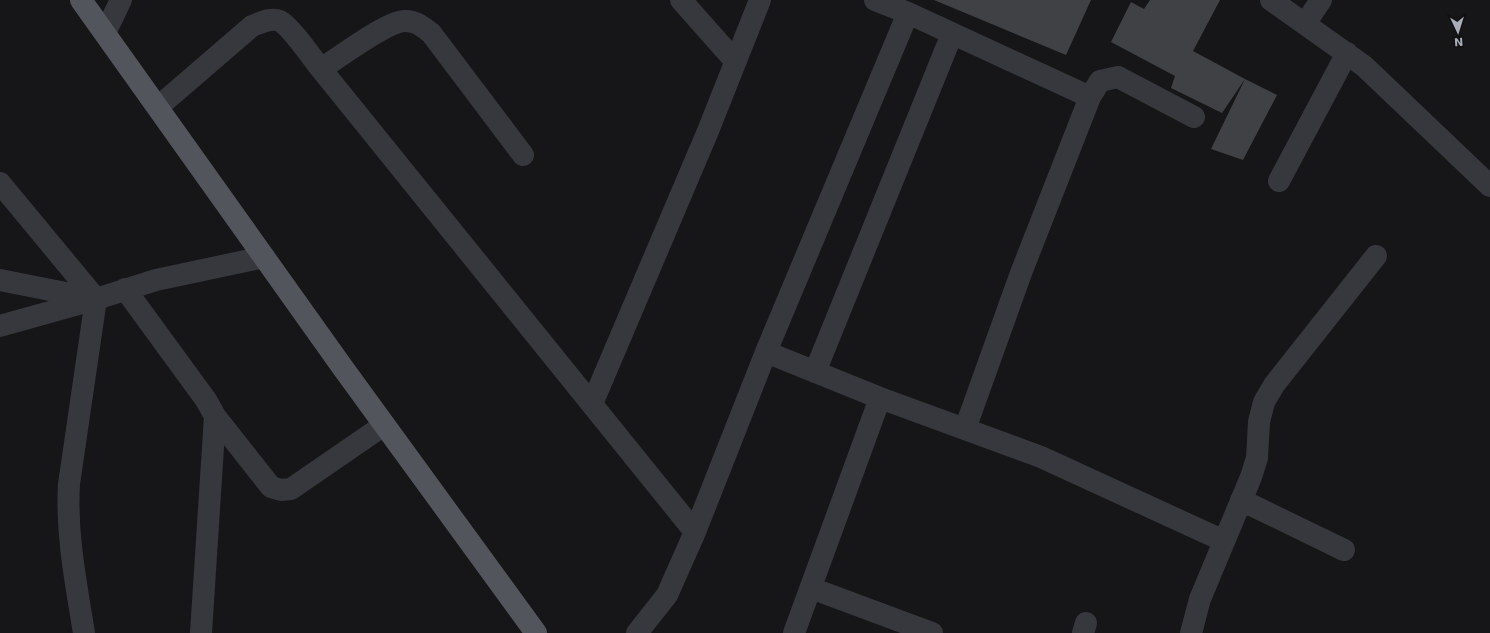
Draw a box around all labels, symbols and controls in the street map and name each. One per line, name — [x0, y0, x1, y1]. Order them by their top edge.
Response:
north arrow — [1438, 12, 1478, 52]
text: N — [1454, 35, 1464, 48]

